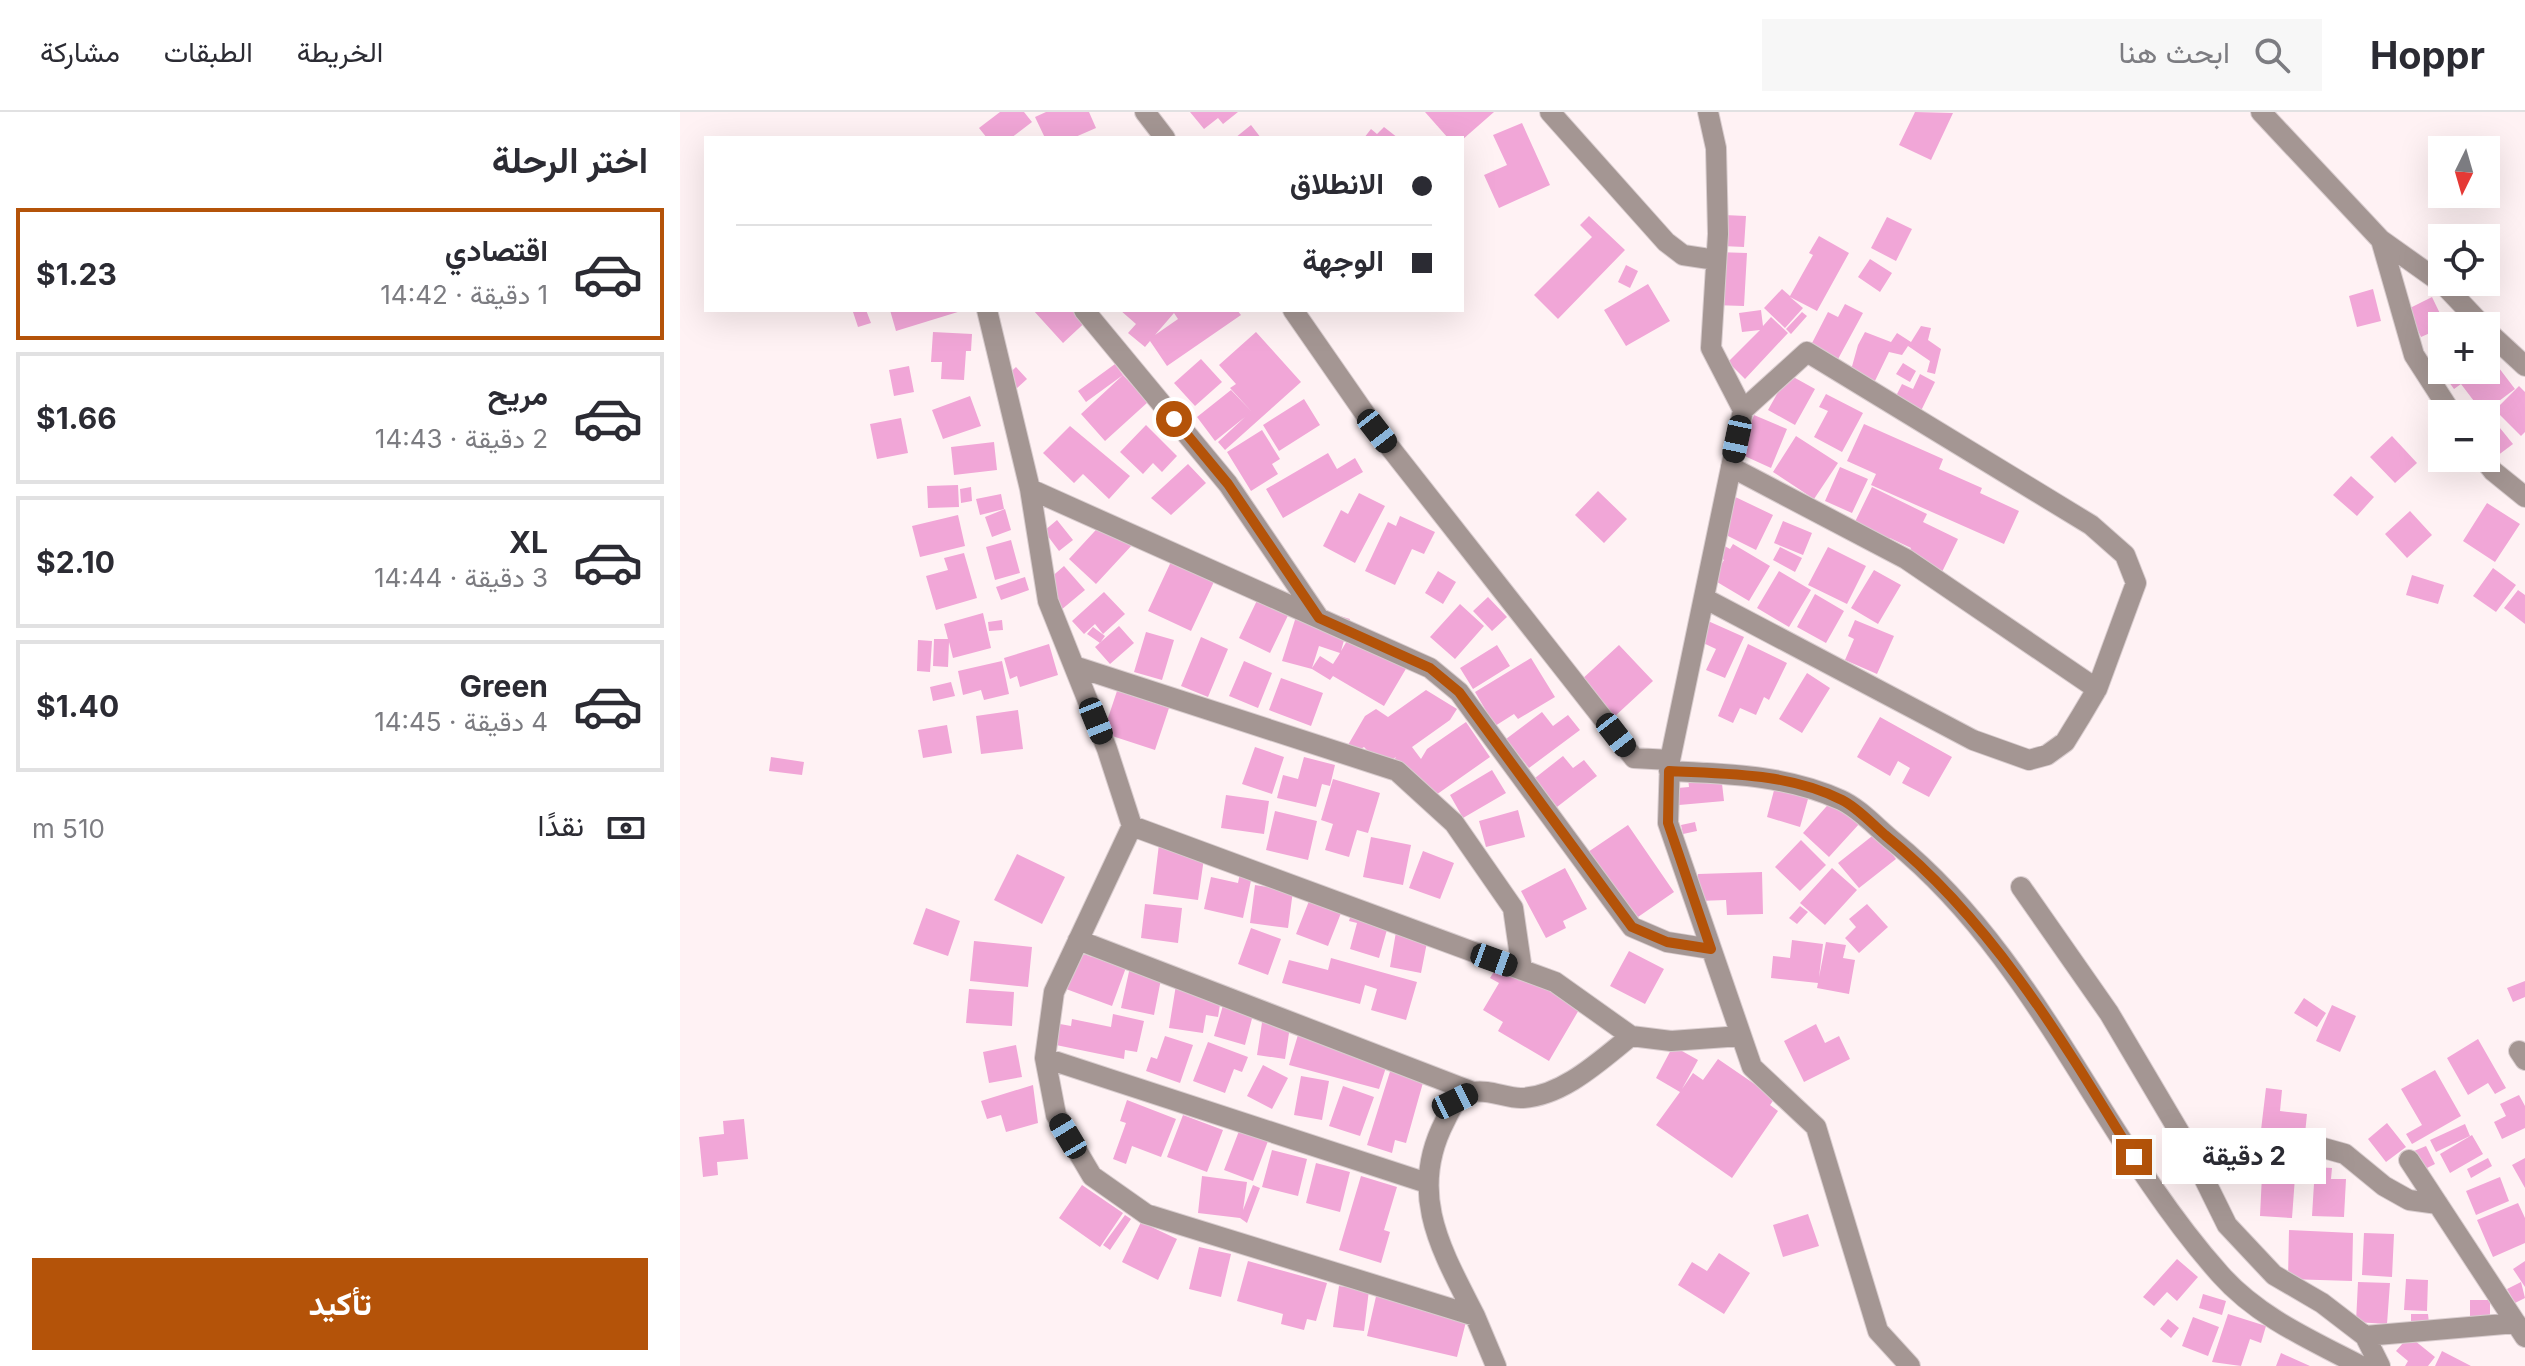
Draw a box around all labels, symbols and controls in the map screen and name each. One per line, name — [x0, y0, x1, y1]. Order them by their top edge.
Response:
search box — [1762, 19, 2322, 91]
text: Hoppr — [2370, 32, 2485, 78]
icon: search — [2250, 33, 2294, 77]
text: ابحث هنا — [2119, 34, 2230, 70]
text: مشاركة — [40, 35, 120, 69]
text: الطبقات — [164, 35, 253, 69]
text: الخريطة — [297, 35, 383, 69]
north arrow — [2428, 136, 2500, 208]
map controls — [2428, 136, 2500, 472]
text: اختر الرحلة — [492, 138, 648, 182]
text: الانطلاق — [1290, 165, 1384, 201]
button: locate — [2428, 224, 2500, 296]
text: اقتصادي — [445, 232, 548, 268]
icon: car — [572, 238, 644, 310]
text: الوجهة — [1302, 242, 1384, 278]
text: $1.23 — [36, 256, 117, 292]
text: 1 دقيقة · 14:42 — [380, 279, 548, 310]
button: + — [2428, 312, 2500, 384]
text: مريح — [488, 376, 548, 412]
icon: car — [572, 382, 644, 454]
text: $1.66 — [36, 400, 117, 436]
button: − — [2428, 400, 2500, 472]
route start — [1156, 401, 1192, 437]
car — [1353, 405, 1401, 457]
car — [1720, 413, 1754, 465]
text: 2 دقيقة · 14:43 — [375, 423, 548, 454]
text: XL — [509, 524, 548, 560]
icon: car — [572, 526, 644, 598]
text: $2.10 — [36, 544, 115, 580]
text: 3 دقيقة · 14:44 — [374, 562, 548, 593]
text: Green — [460, 668, 548, 704]
icon: car — [572, 670, 644, 742]
text: $1.40 — [36, 688, 119, 724]
car — [1076, 694, 1116, 748]
text: 4 دقيقة · 14:45 — [374, 706, 548, 737]
car — [1592, 709, 1640, 761]
icon: cash — [604, 806, 648, 850]
text: نقدًا — [538, 807, 584, 843]
text: 510 m — [32, 813, 105, 844]
car — [1467, 941, 1521, 979]
car — [1428, 1080, 1482, 1122]
car — [1045, 1109, 1091, 1163]
callout: 2 دقيقة — [2162, 1129, 2326, 1185]
route end — [2116, 1139, 2152, 1175]
text: 2 دقيقة — [2202, 1140, 2286, 1171]
button: تأكيد — [32, 1258, 648, 1350]

